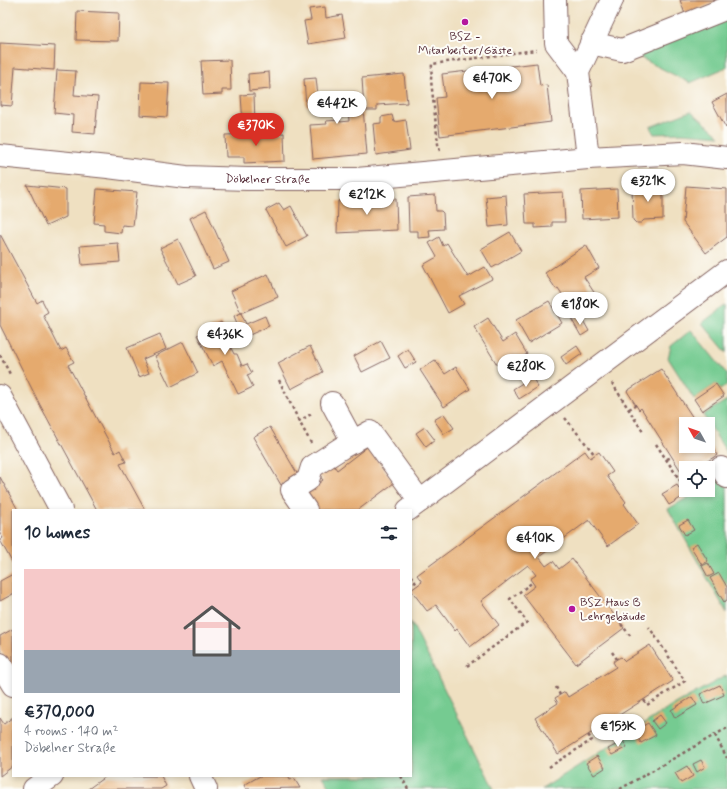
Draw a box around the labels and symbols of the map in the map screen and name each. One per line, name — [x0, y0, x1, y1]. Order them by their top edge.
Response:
marker: BSZ - Mitarbeiter/Gäste — [460, 17, 470, 27]
place label: BSZ - Mitarbeiter/Gäste — [418, 29, 512, 59]
pin: €470K — [464, 66, 520, 100]
pin: €442K — [309, 91, 365, 125]
pin: €370K — [228, 113, 284, 147]
pin: €321K — [620, 169, 676, 203]
street label: Döbelner Straße — [225, 171, 310, 188]
pin: €212K — [339, 182, 395, 216]
pin: €180K — [552, 292, 608, 326]
pin: €436K — [197, 322, 253, 356]
pin: €280K — [498, 354, 554, 388]
north arrow — [679, 417, 715, 453]
pin: €410K — [507, 526, 563, 560]
place label: BSZ Haus B Lehrgebäude — [580, 595, 645, 625]
marker: BSZ Haus B Lehrgebäude — [567, 604, 577, 614]
pin: €153K — [590, 714, 646, 748]

